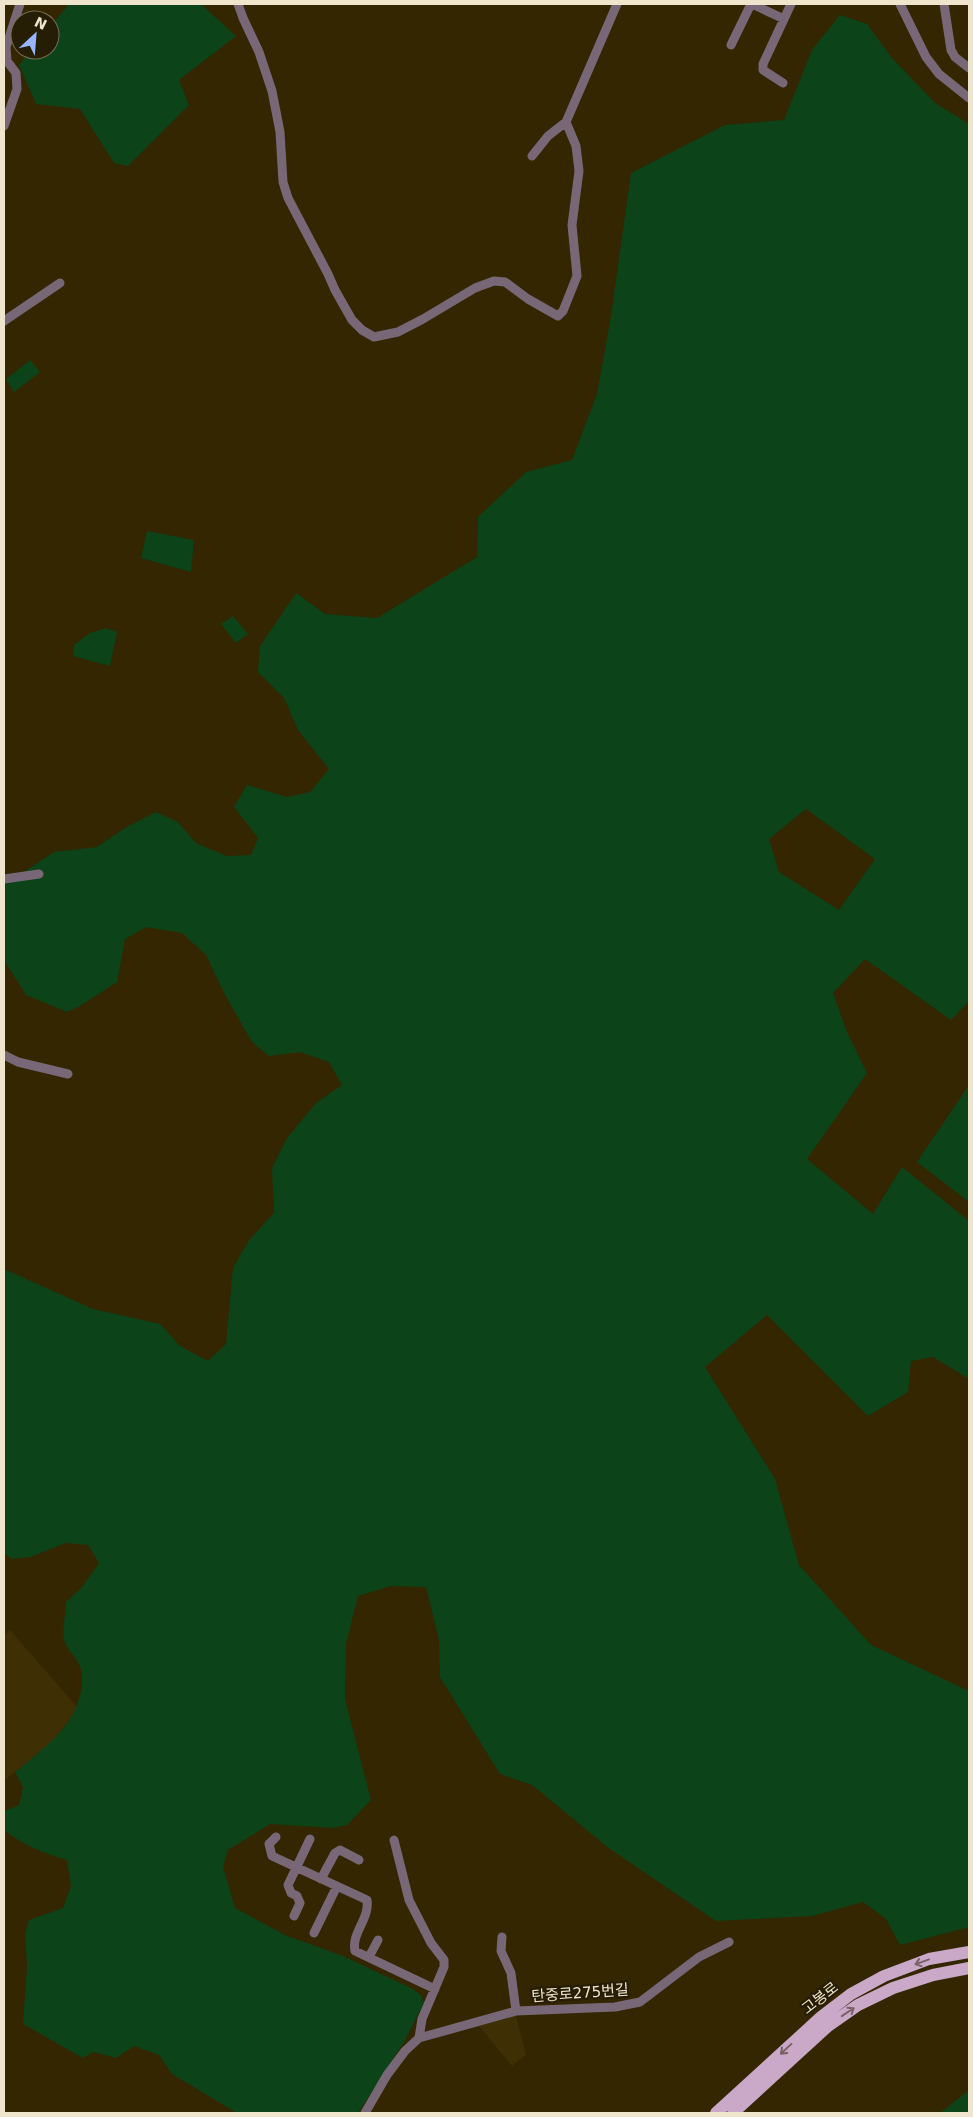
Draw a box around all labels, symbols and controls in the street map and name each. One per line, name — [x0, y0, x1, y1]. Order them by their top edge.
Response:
north arrow — [10, 10, 60, 60]
text: N — [32, 14, 49, 33]
one-way arrow — [915, 1958, 930, 1967]
street label: 고봉로 — [798, 1978, 842, 2018]
street label: 탄중로275번길 — [531, 1981, 629, 2005]
one-way arrow — [841, 2007, 855, 2017]
one-way arrow — [780, 2043, 793, 2055]

